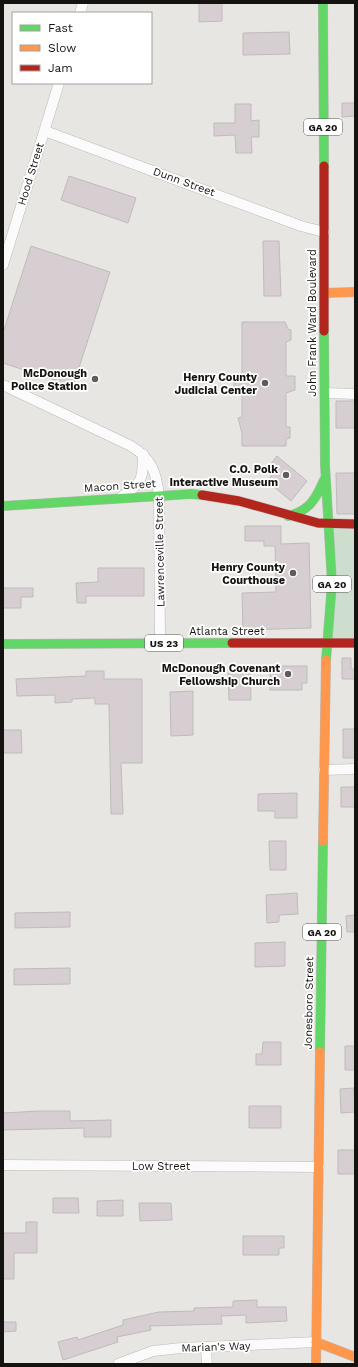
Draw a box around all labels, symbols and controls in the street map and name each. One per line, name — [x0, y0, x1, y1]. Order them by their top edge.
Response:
legend — [12, 12, 152, 84]
text: Fast — [48, 21, 73, 35]
text: Slow — [48, 41, 76, 55]
text: Jam — [48, 61, 73, 75]
road number: GA 20 — [304, 119, 342, 135]
street label: Hood Street — [15, 141, 47, 207]
street label: Dunn Street — [151, 165, 217, 199]
street label: John Frank Ward Boulevard — [306, 249, 319, 397]
place label: McDonough Police Station — [11, 367, 87, 393]
place label: Henry County Judicial Center — [174, 371, 258, 397]
marker: McDonough Police Station — [90, 374, 100, 384]
marker: Henry County Judicial Center — [260, 378, 270, 388]
place label: C.O. Polk Interactive Museum — [170, 463, 278, 489]
marker: C.O. Polk Interactive Museum — [281, 470, 291, 480]
street label: Macon Street — [84, 477, 157, 495]
street label: Lawrenceville Street — [153, 496, 167, 607]
place label: Henry County Courthouse — [211, 561, 286, 587]
marker: Henry County Courthouse — [288, 568, 298, 578]
road number: GA 20 — [313, 576, 351, 592]
street label: Atlanta Street — [189, 625, 265, 638]
road number: US 23 — [145, 635, 183, 651]
place label: McDonough Covenant Fellowship Church — [162, 662, 280, 688]
marker: McDonough Covenant Fellowship Church — [283, 669, 293, 679]
road number: GA 20 — [303, 924, 341, 940]
street label: Jonesboro Street — [302, 956, 316, 1050]
street label: Low Street — [132, 1160, 191, 1173]
street label: Marian's Way — [181, 1339, 251, 1355]

